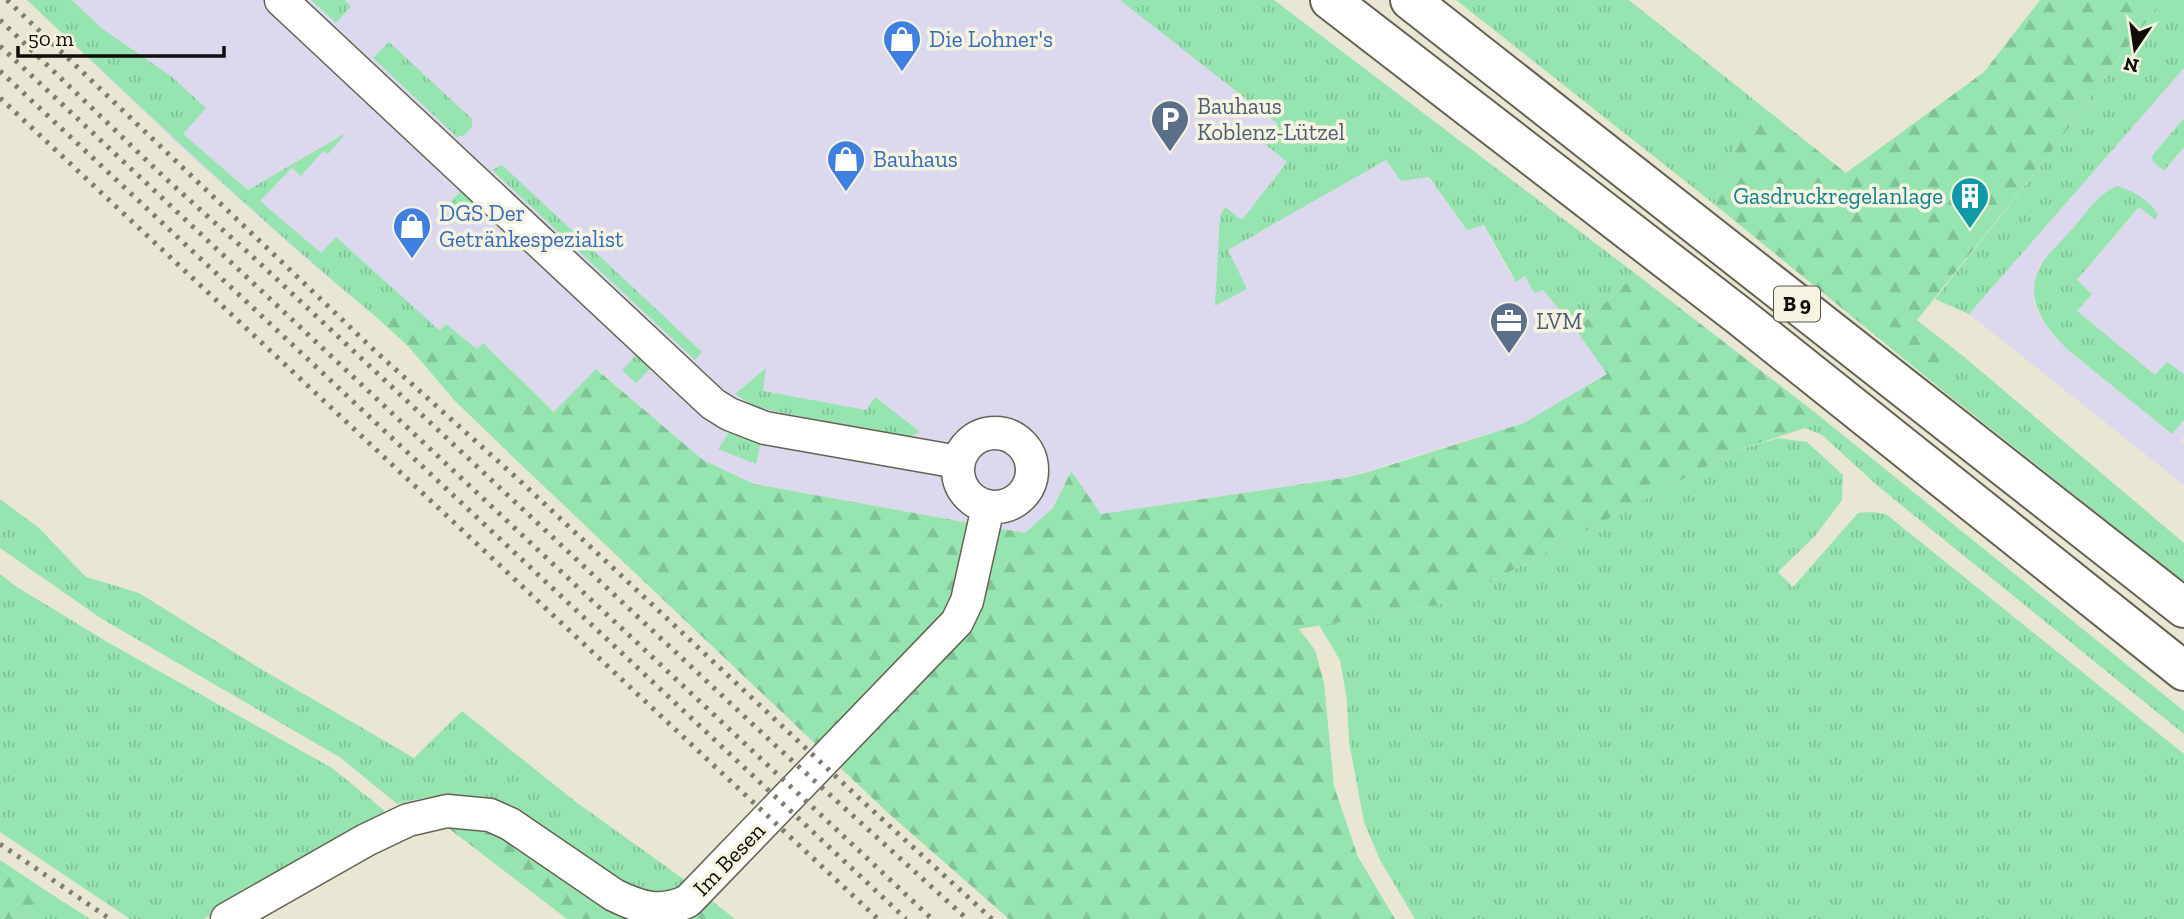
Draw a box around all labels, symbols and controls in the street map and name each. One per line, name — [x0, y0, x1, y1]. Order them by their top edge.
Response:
scale bar — [18, 14, 224, 58]
north arrow — [2100, 14, 2170, 84]
shop icon: Die Lohner's — [881, 18, 923, 73]
place label: Die Lohner's — [929, 25, 1053, 53]
text: 50 m — [28, 26, 74, 51]
text: N — [2122, 52, 2141, 78]
place label: Bauhaus Koblenz-Lützel — [1197, 92, 1345, 146]
parking icon: Bauhaus Koblenz-Lützel — [1149, 98, 1191, 153]
shop icon: Bauhaus — [825, 138, 867, 193]
place label: Bauhaus — [873, 145, 958, 173]
building icon: Gasdruckregelanlage — [1949, 175, 1991, 230]
place label: Gasdruckregelanlage — [1733, 182, 1943, 210]
place label: DGS Der Getränkespezialist — [439, 199, 624, 253]
shop icon: DGS Der Getränkespezialist — [391, 205, 433, 260]
road number: B 9 — [1774, 286, 1820, 322]
office icon: LVM — [1488, 300, 1530, 355]
place label: LVM — [1536, 307, 1582, 335]
street label: Im Besen — [687, 816, 771, 902]

